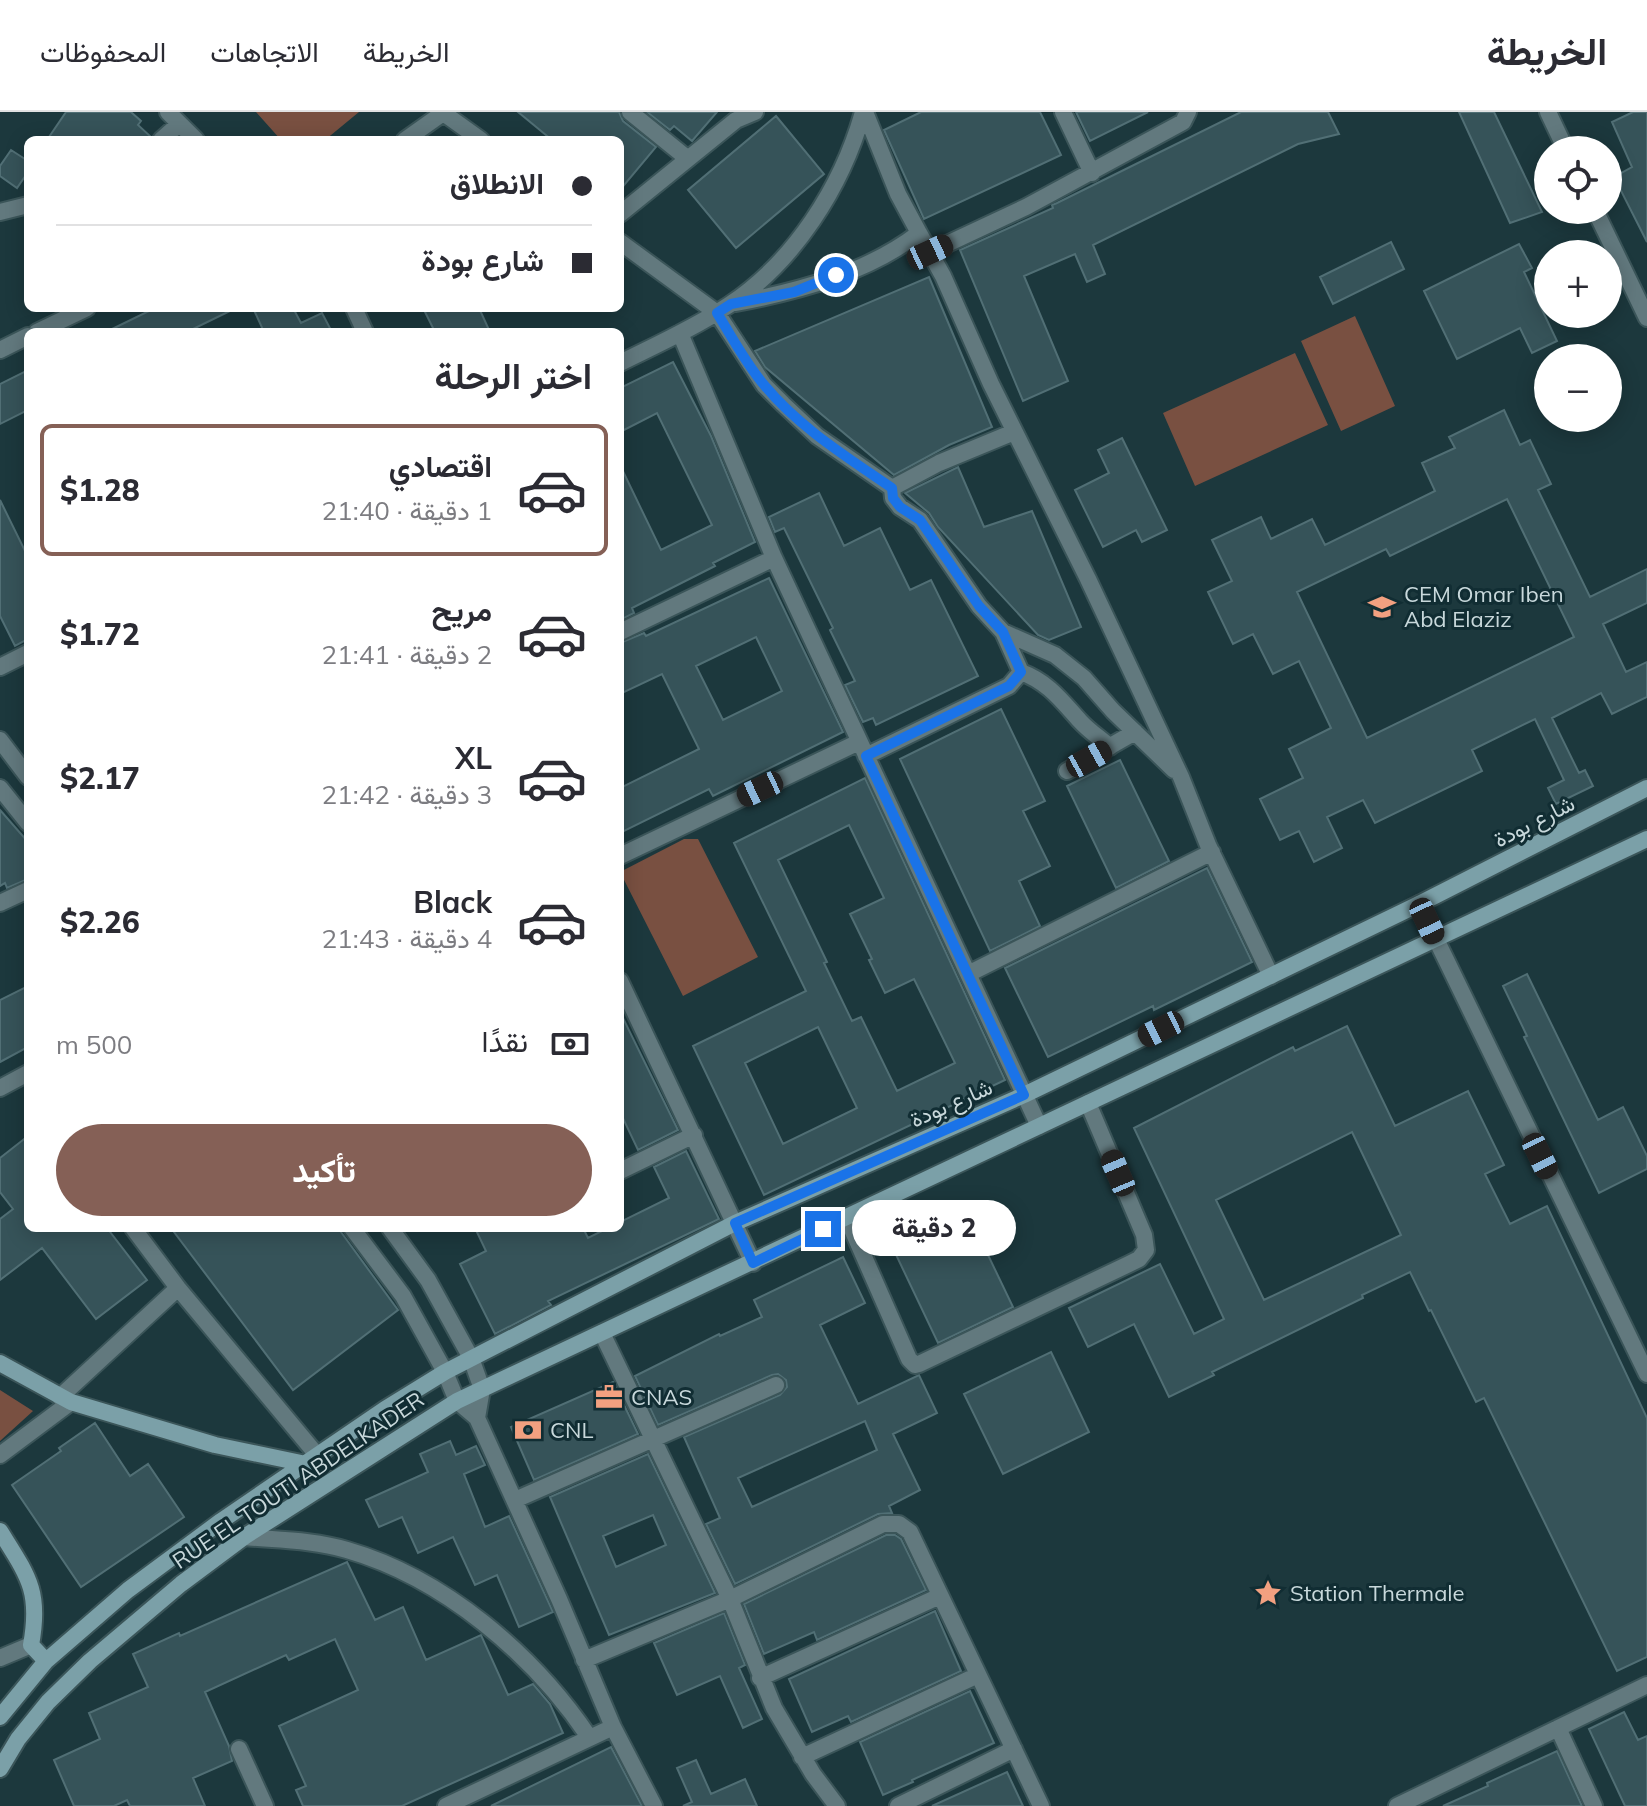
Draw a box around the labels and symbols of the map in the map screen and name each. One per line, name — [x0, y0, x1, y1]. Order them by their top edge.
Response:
car — [903, 231, 957, 273]
route start — [818, 257, 854, 293]
place label: CEM Omar Iben Abd Elaziz — [1404, 580, 1564, 633]
school or university icon: CEM Omar Iben Abd Elaziz — [1367, 592, 1397, 622]
car — [1062, 737, 1116, 781]
car — [733, 768, 787, 810]
street label: شارع بودة — [1489, 789, 1580, 854]
car — [1406, 894, 1448, 948]
car — [1134, 1008, 1188, 1050]
street label: شارع بودة — [906, 1073, 997, 1134]
car — [1519, 1129, 1561, 1183]
car — [1098, 1146, 1138, 1200]
callout: 2 دقيقة — [851, 1201, 1015, 1257]
route end — [805, 1211, 841, 1247]
office icon: CNAS — [594, 1382, 624, 1412]
place label: CNAS — [631, 1383, 692, 1411]
street label: RUE EL TOUTI ABDELKADER — [167, 1385, 429, 1575]
bank icon: CNL — [513, 1415, 543, 1445]
place label: CNL — [550, 1416, 593, 1444]
place icon: Station Thermale — [1253, 1578, 1283, 1608]
place label: Station Thermale — [1290, 1579, 1465, 1607]

